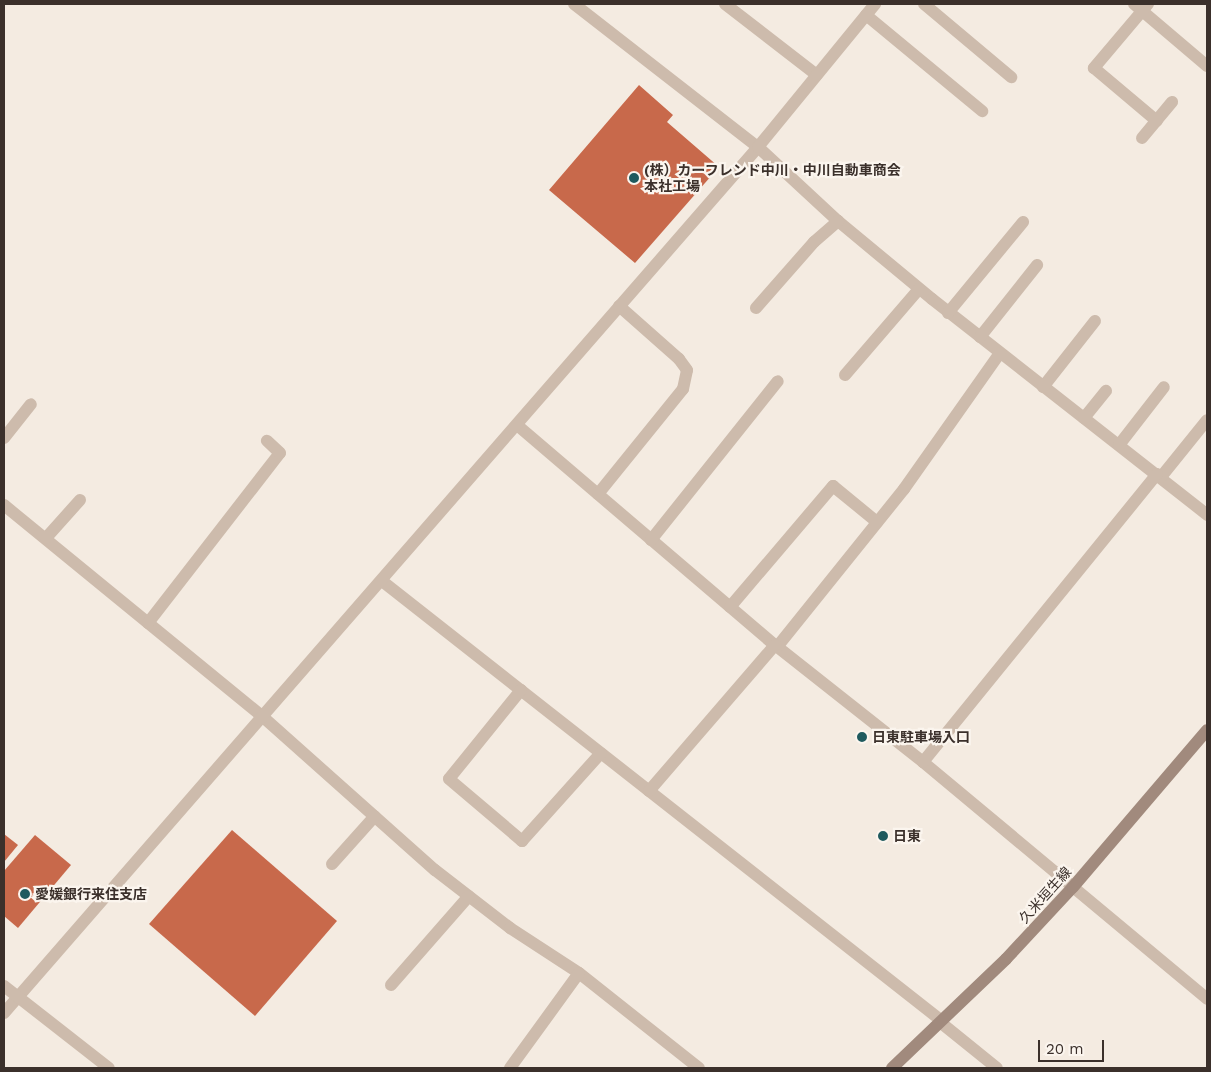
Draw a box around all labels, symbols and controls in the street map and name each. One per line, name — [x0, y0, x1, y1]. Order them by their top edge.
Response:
place label: (株）カーフレンド中川・中川自動車商会 本社工場 — [644, 162, 901, 194]
marker: (株）カーフレンド中川・中川自動車商会 本社工場 — [628, 172, 640, 184]
place label: 日東駐車場入口 — [872, 729, 970, 745]
marker: 日東駐車場入口 — [856, 731, 868, 743]
place label: 日東 — [893, 828, 921, 844]
marker: 日東 — [877, 830, 889, 842]
street label: 久米垣生線 — [1015, 863, 1075, 927]
place label: 愛媛銀行来住支店 — [35, 886, 147, 902]
marker: 愛媛銀行来住支店 — [19, 888, 31, 900]
scale bar — [1041, 1030, 1107, 1062]
text: 20 m — [1046, 1040, 1084, 1058]

